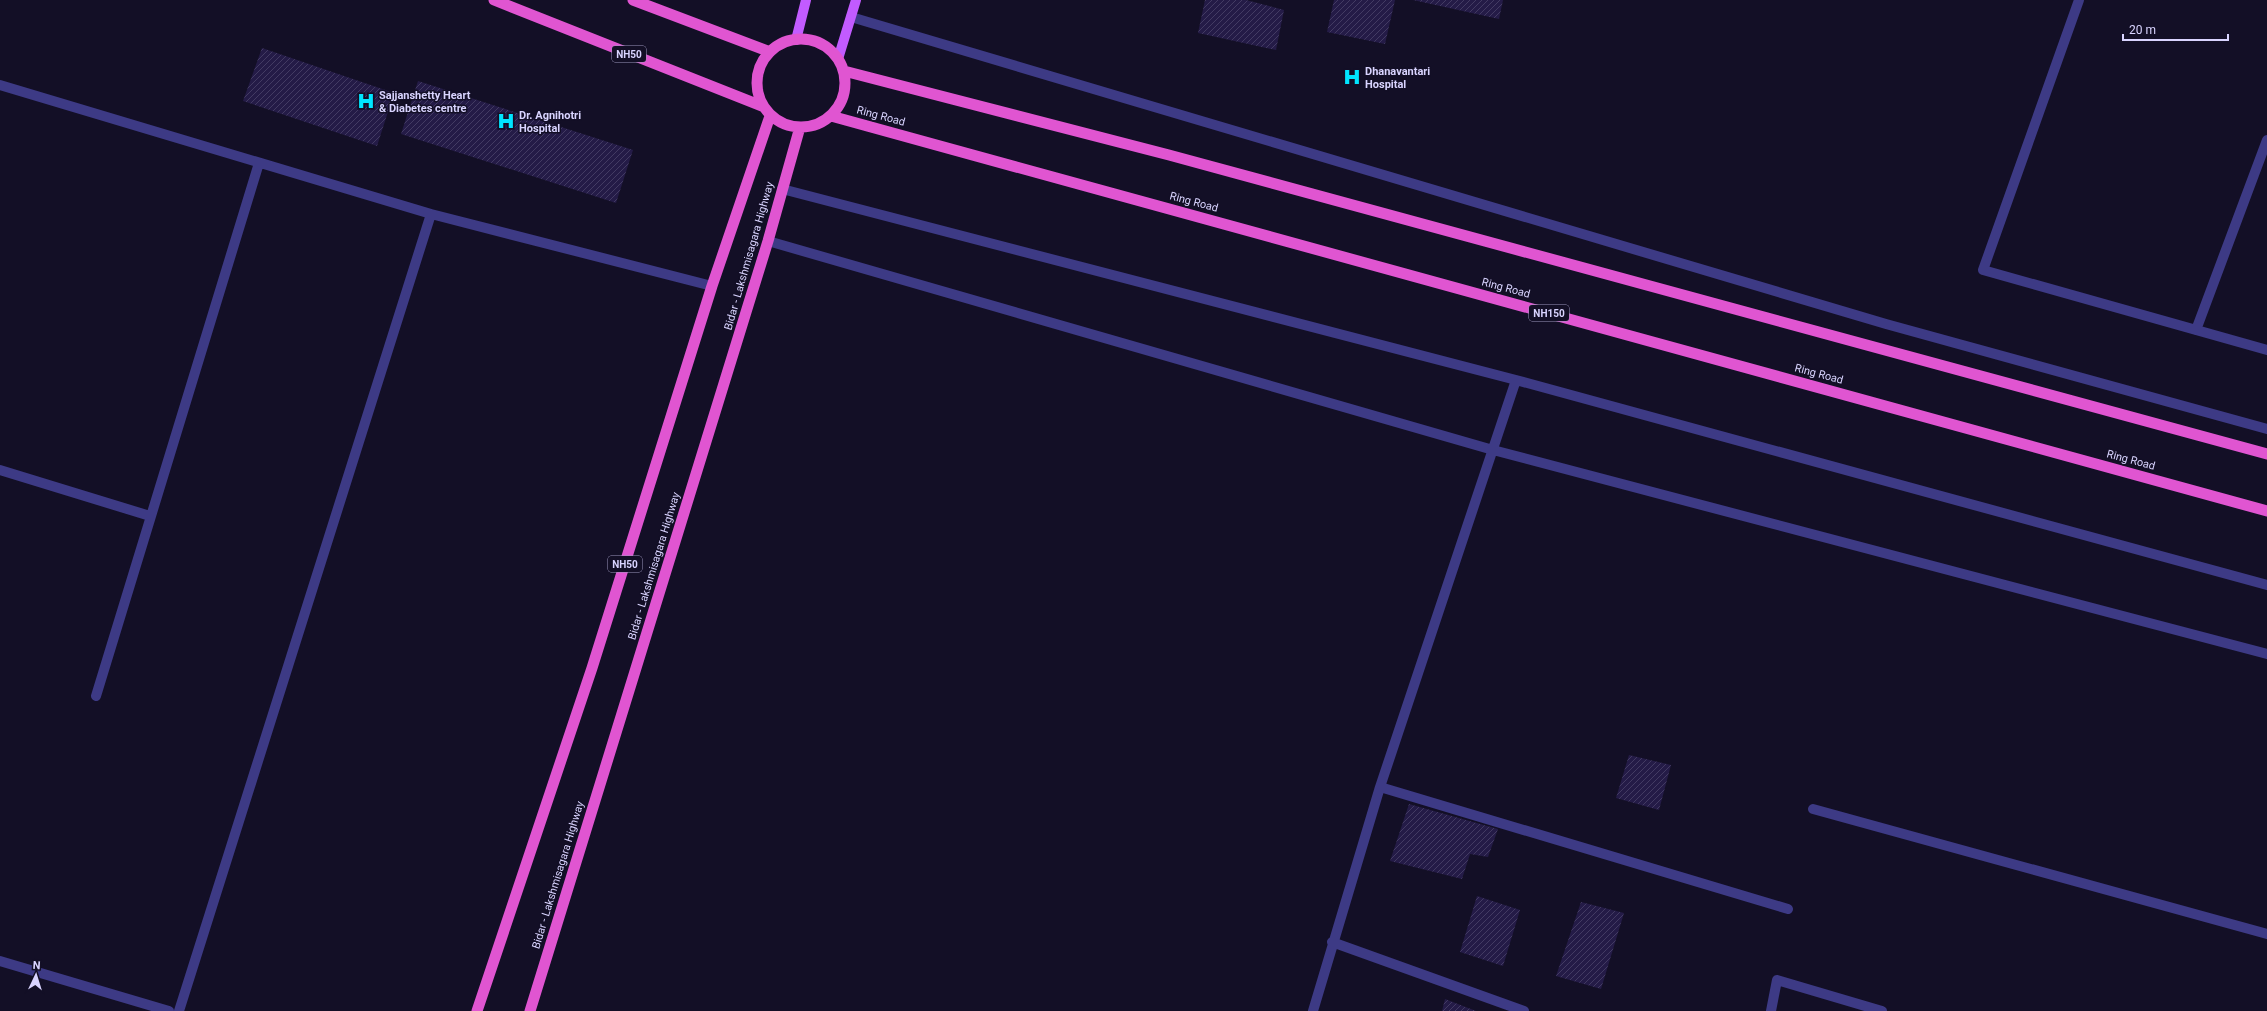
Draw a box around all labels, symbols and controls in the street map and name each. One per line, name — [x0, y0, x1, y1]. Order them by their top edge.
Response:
scale bar — [2123, 16, 2228, 42]
text: 20 m — [2129, 23, 2156, 37]
road number: NH50 — [612, 46, 646, 62]
place label: Dhanavantari Hospital — [1365, 65, 1430, 91]
hospital icon: Dhanavantari Hospital — [1342, 67, 1362, 87]
place label: Sajjanshetty Heart & Diabetes centre — [379, 89, 471, 115]
hospital icon: Sajjanshetty Heart & Diabetes centre — [356, 91, 376, 111]
street label: Ring Road — [855, 103, 907, 129]
place label: Dr. Agnihotri Hospital — [519, 109, 581, 135]
hospital icon: Dr. Agnihotri Hospital — [496, 111, 516, 131]
street label: Bidar - Lakshmisagara Highway — [722, 180, 777, 332]
street label: Ring Road — [1168, 189, 1220, 215]
street label: Ring Road — [1480, 275, 1532, 301]
road number: NH150 — [1529, 305, 1569, 321]
street label: Ring Road — [1793, 361, 1845, 387]
street label: Ring Road — [2105, 447, 2157, 473]
street label: Bidar - Lakshmisagara Highway — [625, 490, 683, 641]
road number: NH50 — [608, 556, 642, 572]
street label: Bidar - Lakshmisagara Highway — [529, 799, 587, 950]
north arrow — [16, 955, 56, 995]
text: N — [32, 959, 41, 972]

